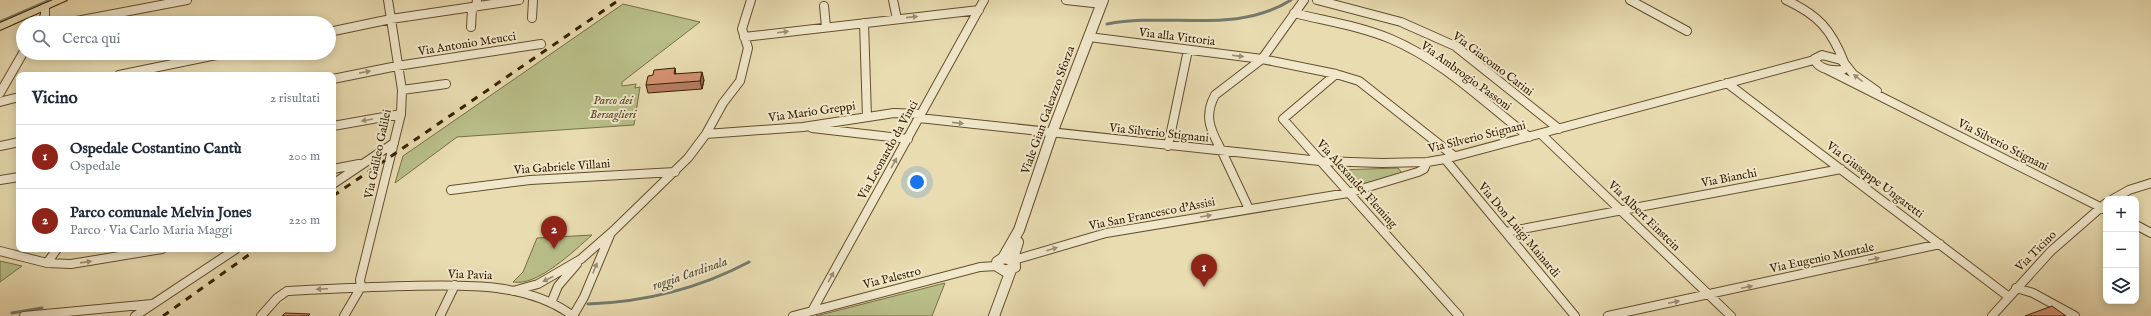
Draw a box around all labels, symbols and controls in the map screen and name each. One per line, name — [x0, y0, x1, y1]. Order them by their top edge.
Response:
one-way arrow — [906, 14, 918, 20]
search box — [16, 16, 336, 60]
street label: Via alla Vittoria — [1137, 25, 1217, 49]
icon: search — [30, 27, 52, 49]
street label: Via Giacomo Carini — [1449, 28, 1537, 99]
text: Cerca qui — [62, 29, 121, 48]
street label: Via Antonio Meucci — [416, 29, 517, 59]
one-way arrow — [777, 29, 789, 35]
street label: Via Ambrogio Passoni — [1417, 37, 1514, 114]
street label: Viale Gian Galeazzo Sforza — [1017, 43, 1078, 177]
one-way arrow — [1232, 53, 1244, 59]
one-way arrow — [359, 69, 371, 75]
one-way arrow — [1853, 73, 1864, 82]
text: Vicino — [32, 88, 78, 109]
text: 2 risultati — [270, 90, 320, 107]
park label: Parco dei Bersaglieri — [590, 93, 638, 123]
street label: Via Mario Greppi — [767, 98, 857, 127]
street label: Via Leonardo da Vinci — [854, 98, 921, 203]
street label: Via Galileo Galilei — [361, 108, 395, 201]
street label: Via Silverio Stignani — [1954, 115, 2051, 174]
one-way arrow — [361, 117, 373, 123]
street label: Via Silverio Stignani — [1426, 118, 1527, 157]
one-way arrow — [952, 119, 964, 126]
street label: Via Silverio Stignani — [1108, 120, 1209, 146]
street label: Via Alexander Fleming — [1313, 136, 1401, 232]
street label: Via Giuseppe Ungaretti — [1822, 138, 1927, 222]
text: Ospedale Costantino Cantù — [70, 139, 242, 158]
text: 1 — [43, 148, 47, 165]
text: 200 m — [288, 148, 320, 165]
street label: Via Gabriele Villani — [512, 156, 611, 178]
one-way arrow — [891, 157, 898, 169]
text: Ospedale — [70, 158, 120, 175]
street label: Via Bianchi — [1699, 165, 1758, 191]
your location — [907, 172, 927, 192]
street label: Via Albert Einstein — [1604, 177, 1684, 255]
street label: Via Don Luigi Mainardi — [1474, 179, 1563, 281]
street label: Via San Francesco d'Assisi — [1087, 194, 1216, 234]
map controls — [2103, 196, 2139, 304]
button: + — [2103, 196, 2139, 232]
text: Parco comunale Melvin Jones — [70, 203, 251, 222]
text: 2 — [42, 212, 48, 229]
text: 220 m — [289, 212, 320, 229]
one-way arrow — [1200, 213, 1212, 219]
pin: 2 — [541, 216, 567, 249]
text: Parco · Via Carlo Maria Maggi — [70, 222, 232, 239]
street label: Via Ticino — [2012, 227, 2060, 275]
button: − — [2103, 232, 2139, 268]
street label: Via Eugenio Montale — [1768, 240, 1876, 277]
one-way arrow — [1045, 245, 1058, 251]
water label: roggia Cardinala — [650, 253, 730, 296]
pin: 1 — [1191, 254, 1217, 287]
one-way arrow — [1867, 255, 1880, 261]
one-way arrow — [80, 259, 92, 265]
one-way arrow — [593, 262, 599, 274]
street label: Via Palestro — [861, 263, 923, 293]
street label: Via Pavia — [447, 267, 493, 283]
button: layers — [2103, 268, 2139, 304]
one-way arrow — [828, 271, 835, 282]
one-way arrow — [542, 276, 553, 282]
one-way arrow — [1740, 283, 1753, 289]
one-way arrow — [316, 286, 328, 293]
one-way arrow — [1668, 299, 1680, 305]

